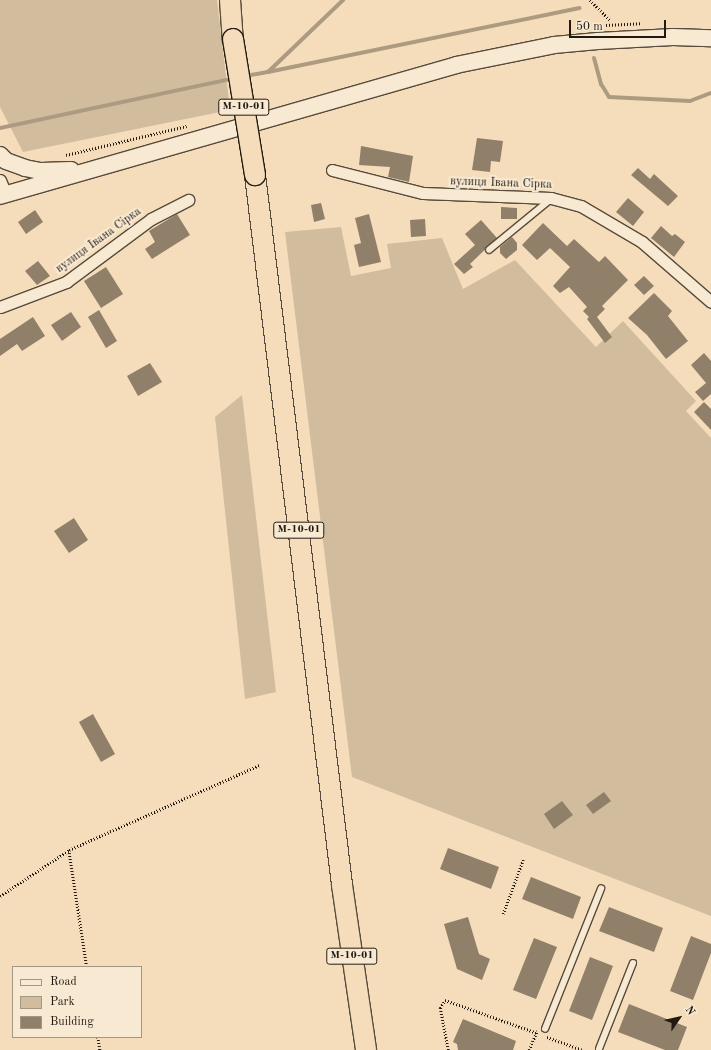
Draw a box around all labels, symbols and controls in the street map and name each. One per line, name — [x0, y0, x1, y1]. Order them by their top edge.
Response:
scale bar — [571, 12, 668, 38]
text: 50 m — [576, 21, 603, 33]
road number: М-10-01 — [218, 98, 270, 116]
street label: вулиця Івана Сірка — [450, 175, 552, 193]
street label: вулиця Івана Сірка — [54, 205, 144, 277]
road number: М-10-01 — [273, 521, 325, 539]
road number: М-10-01 — [326, 947, 378, 965]
legend — [12, 966, 142, 1038]
text: Road — [50, 976, 77, 988]
text: Park — [50, 996, 75, 1008]
north arrow — [659, 998, 699, 1038]
text: N — [682, 1004, 696, 1018]
text: Building — [50, 1016, 94, 1028]

